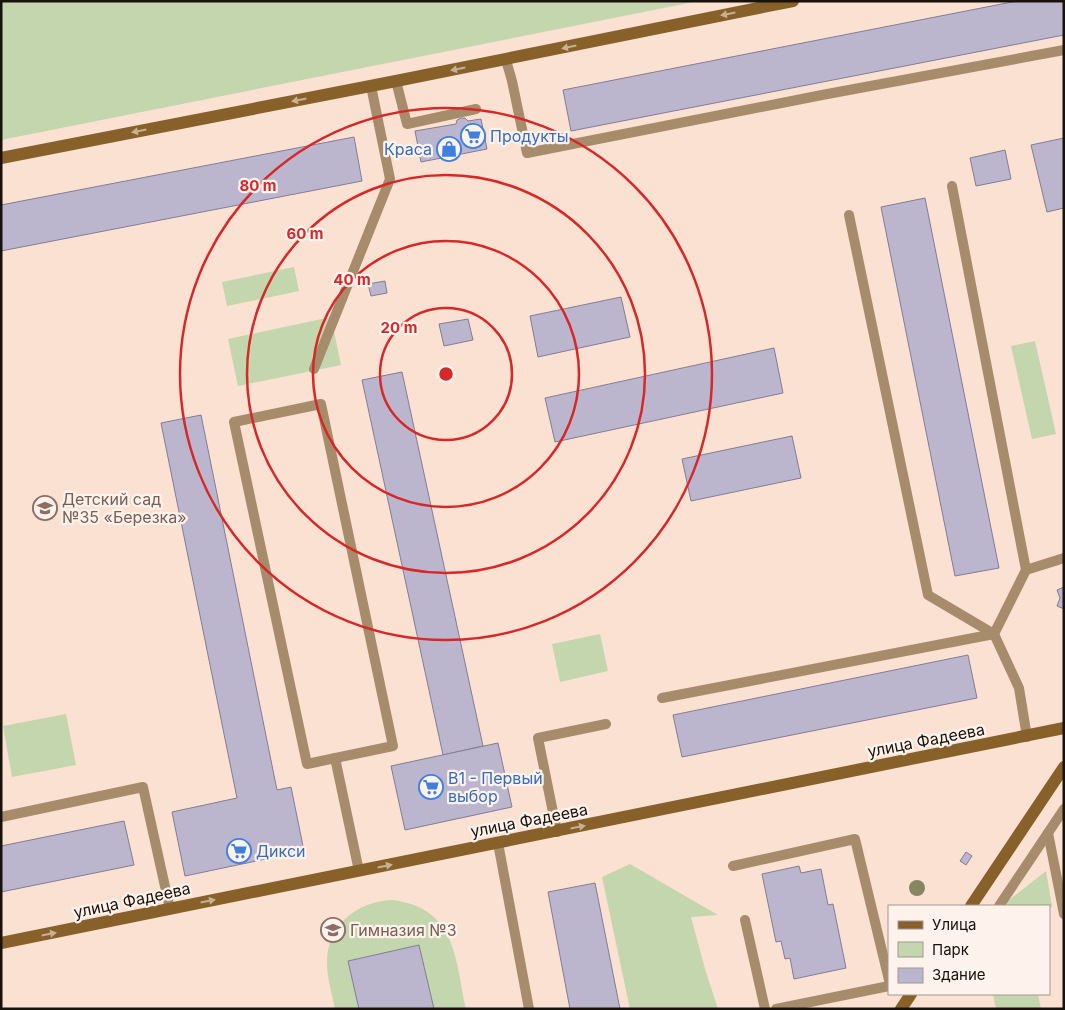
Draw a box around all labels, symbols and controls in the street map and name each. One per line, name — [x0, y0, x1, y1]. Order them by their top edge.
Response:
one-way arrow — [720, 11, 736, 19]
one-way arrow — [561, 43, 577, 51]
one-way arrow — [450, 65, 466, 73]
one-way arrow — [290, 97, 306, 105]
supermarket icon: Продукты — [460, 123, 486, 149]
place label: Продукты — [490, 126, 568, 146]
one-way arrow — [131, 128, 147, 136]
shop icon: Краса — [436, 136, 462, 162]
place label: Краса — [384, 139, 432, 159]
text: 80 m — [239, 176, 277, 195]
text: 60 m — [286, 224, 324, 243]
text: 40 m — [333, 270, 371, 289]
text: 20 m — [381, 318, 417, 337]
centre of rings — [437, 365, 455, 383]
place label: Детский сад №35 «Березка» — [62, 489, 187, 527]
school or university icon: Детский сад №35 «Березка» — [32, 495, 58, 521]
street label: улица Фадеева — [866, 719, 986, 761]
place label: В1 - Первый выбор — [448, 768, 543, 806]
supermarket icon: В1 - Первый выбор — [418, 774, 444, 800]
street label: улица Фадеева — [469, 799, 589, 841]
one-way arrow — [571, 823, 586, 831]
supermarket icon: Дикси — [226, 838, 252, 864]
place label: Дикси — [256, 841, 305, 861]
one-way arrow — [377, 862, 392, 870]
street label: улица Фадеева — [72, 878, 192, 922]
one-way arrow — [201, 897, 217, 905]
legend — [888, 905, 1050, 995]
text: Улица — [932, 915, 976, 934]
school or university icon: Гимназия №3 — [320, 917, 346, 943]
place label: Гимназия №3 — [350, 920, 457, 940]
one-way arrow — [41, 929, 57, 937]
text: Парк — [932, 940, 969, 959]
text: Здание — [932, 965, 986, 984]

